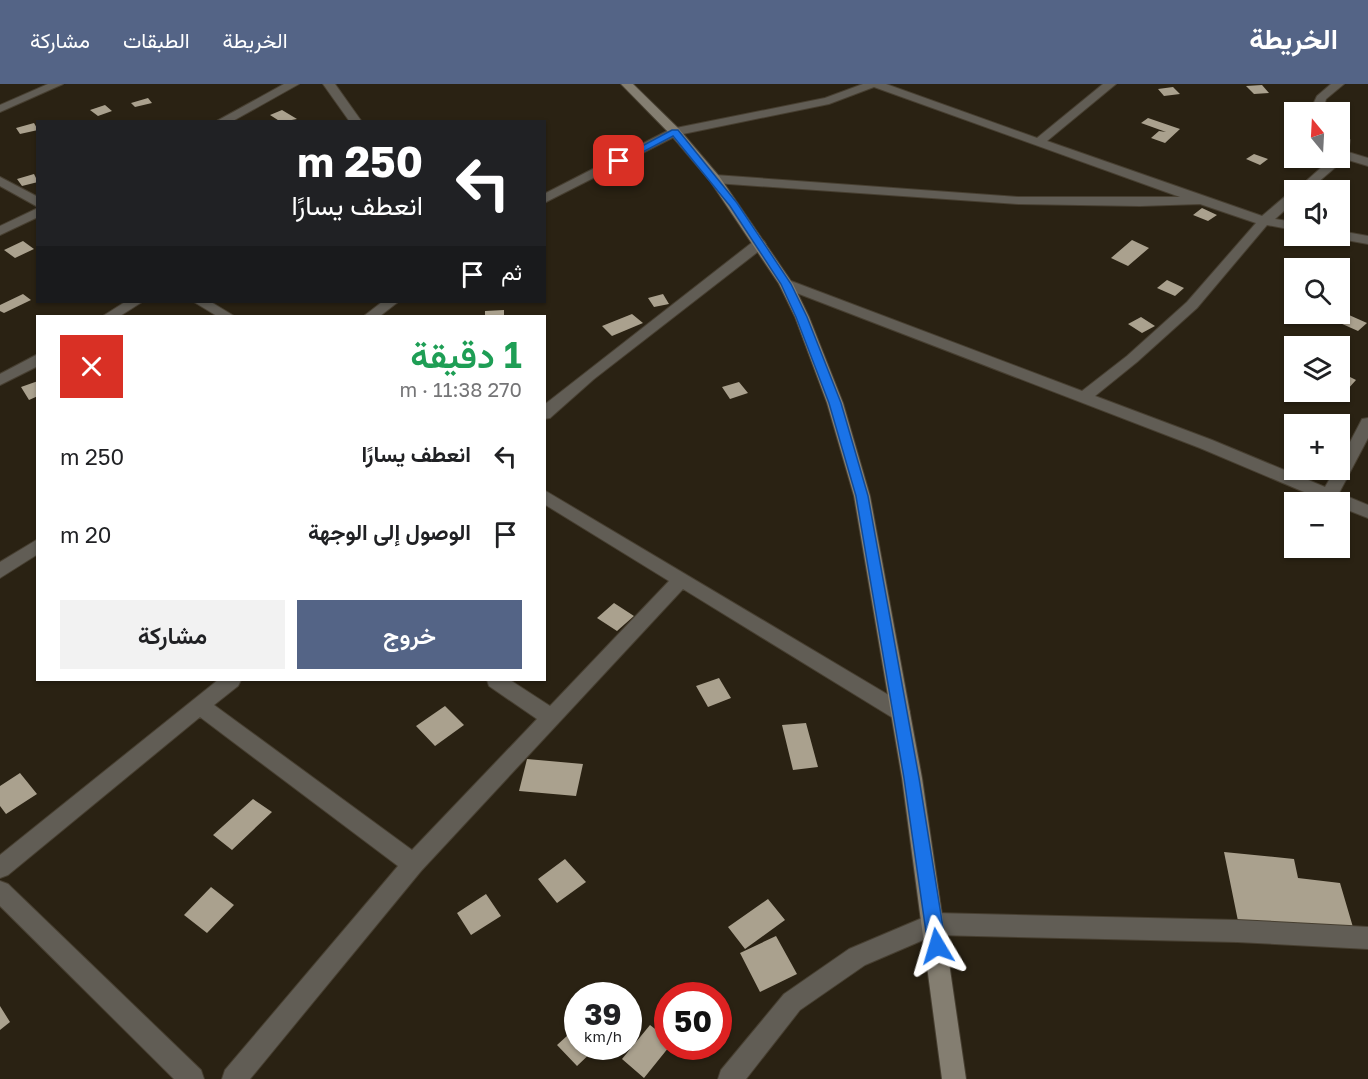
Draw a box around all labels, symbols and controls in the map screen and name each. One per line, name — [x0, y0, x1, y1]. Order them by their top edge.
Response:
text: الخريطة — [1249, 22, 1338, 55]
text: مشاركة — [30, 27, 90, 53]
text: الطبقات — [123, 27, 190, 53]
text: الخريطة — [223, 27, 288, 53]
north arrow — [1284, 102, 1350, 168]
map controls — [1284, 102, 1350, 558]
pin — [593, 135, 644, 186]
text: 250 m — [297, 136, 423, 186]
icon: left — [444, 144, 522, 222]
icon: arrive — [602, 144, 635, 177]
button: sound — [1284, 180, 1350, 246]
text: انعطف يسارًا — [292, 189, 423, 221]
icon: arrive — [456, 258, 489, 291]
text: ثم — [501, 258, 522, 285]
button: search — [1284, 258, 1350, 324]
text: 1 دقيقة — [410, 333, 522, 376]
button: close — [60, 335, 123, 398]
button: layers — [1284, 336, 1350, 402]
text: 270 m · 11:38 — [399, 377, 522, 401]
button: + — [1284, 414, 1350, 480]
text: انعطف يسارًا — [361, 440, 471, 467]
icon: left — [489, 440, 522, 473]
text: 250 m — [60, 443, 124, 470]
button: − — [1284, 492, 1350, 558]
text: الوصول إلى الوجهة — [308, 518, 471, 545]
icon: arrive — [489, 518, 522, 551]
text: 20 m — [60, 521, 111, 548]
button: مشاركة — [60, 600, 285, 669]
button: خروج — [297, 600, 522, 669]
position arrow — [905, 914, 969, 978]
speed limit sign: 50 — [654, 982, 732, 1060]
text: 39 — [584, 996, 622, 1032]
text: km/h — [584, 1027, 622, 1045]

